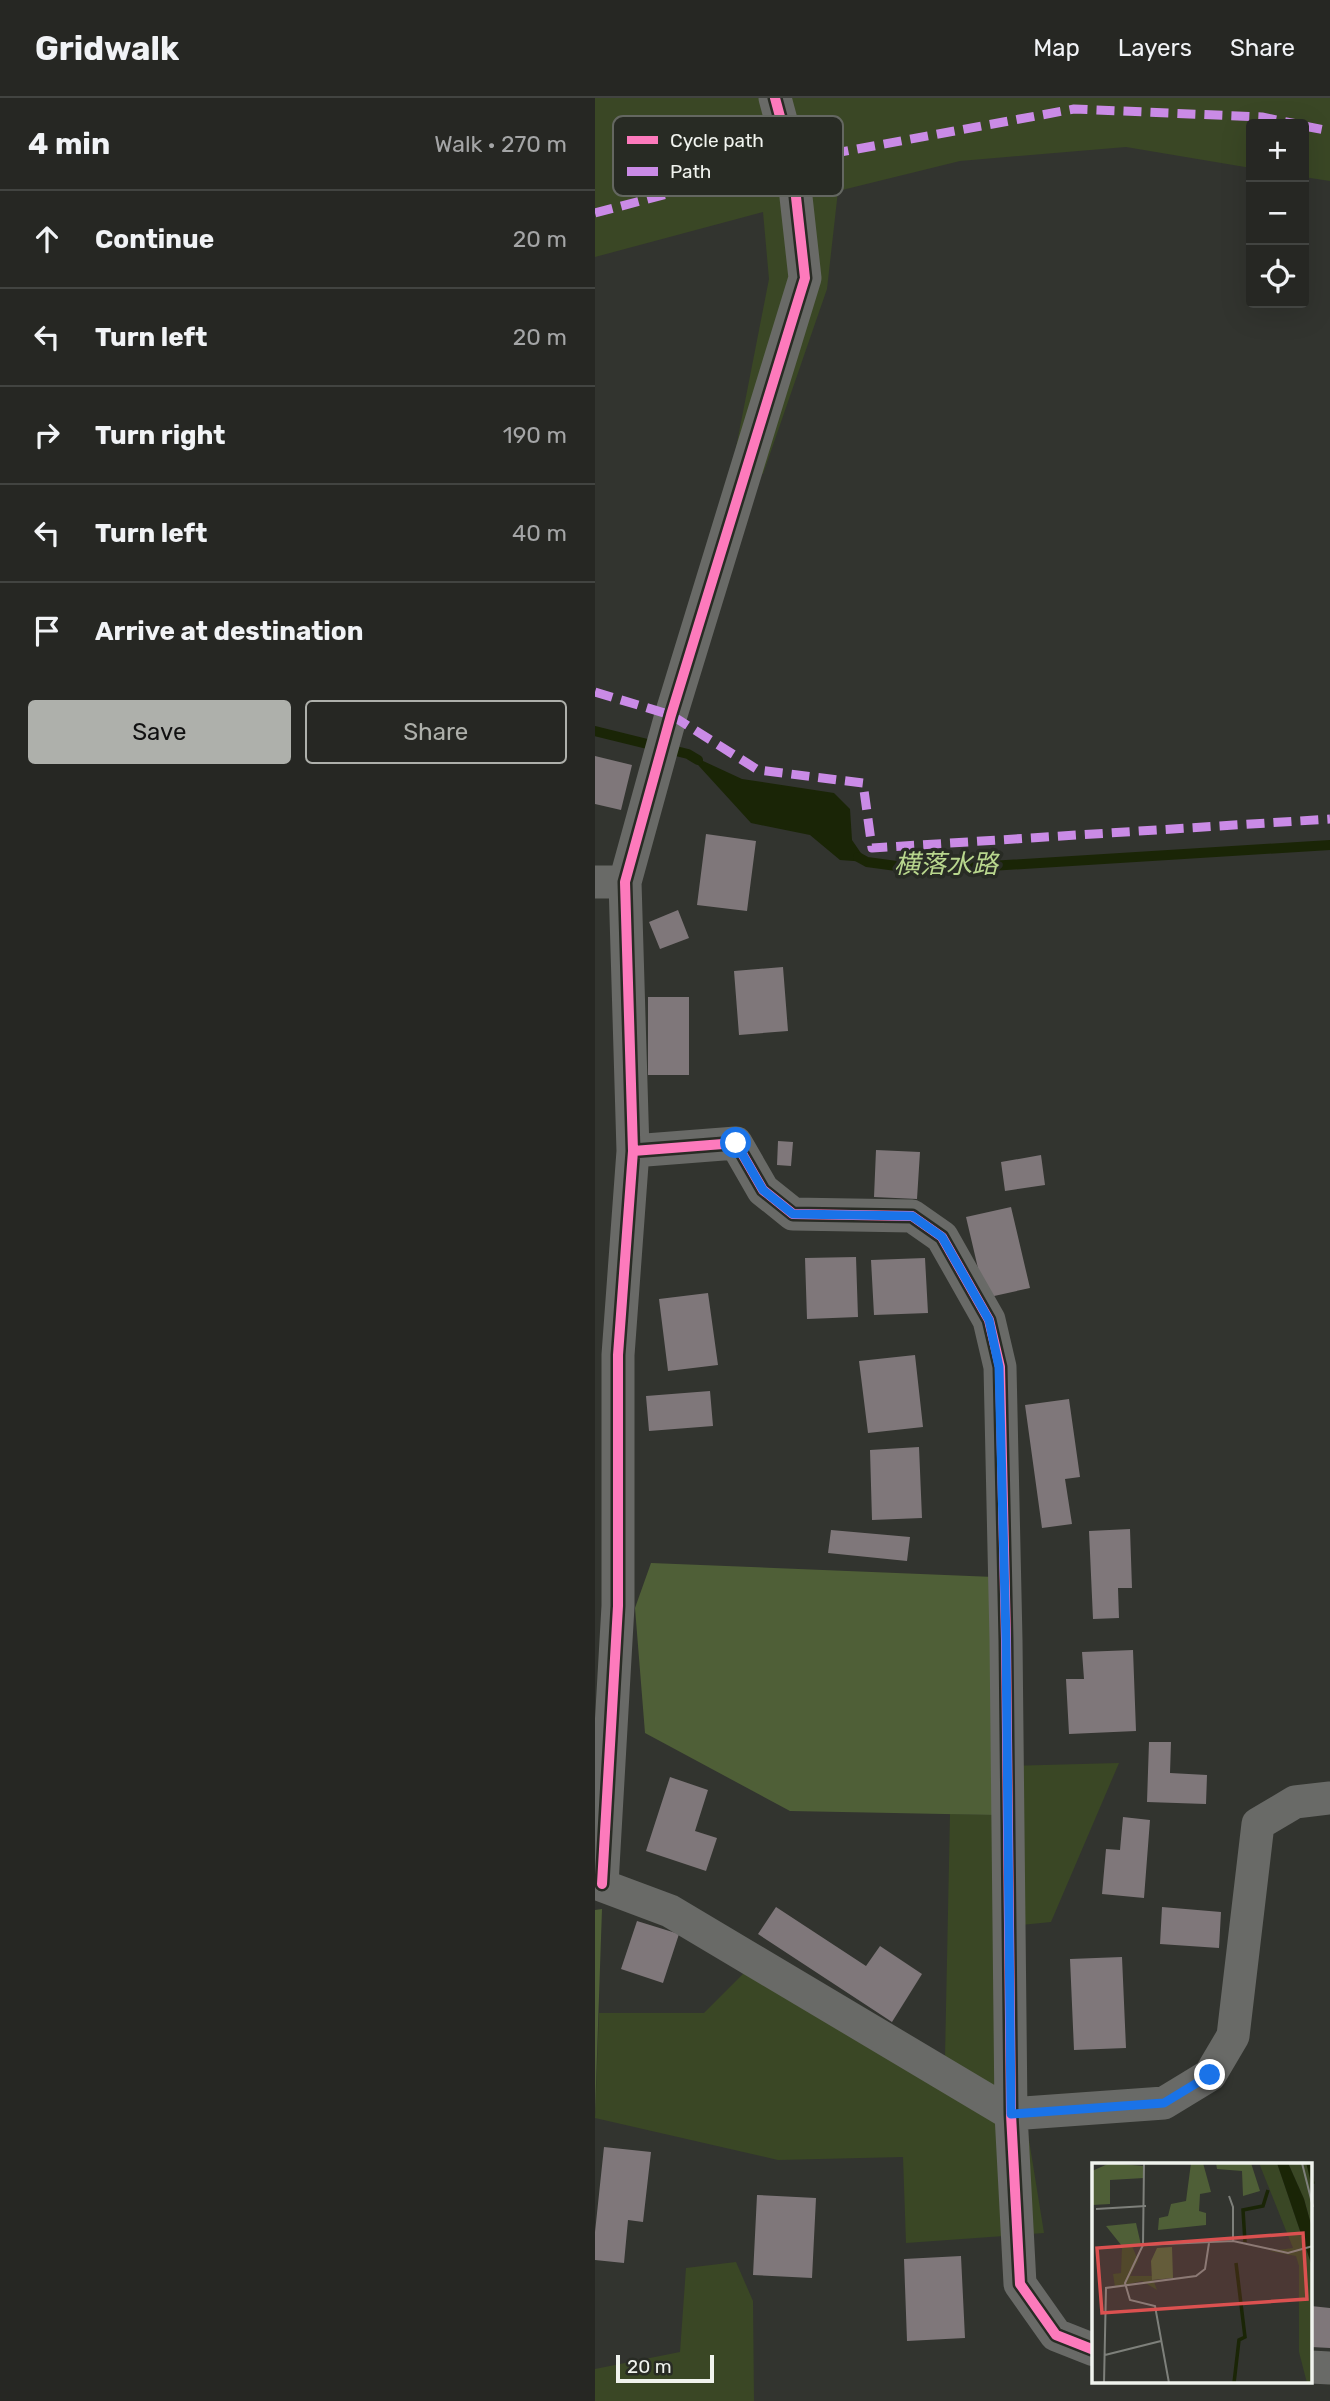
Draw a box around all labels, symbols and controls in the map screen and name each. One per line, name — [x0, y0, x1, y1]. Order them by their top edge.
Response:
text: Gridwalk — [35, 29, 179, 68]
text: Map — [1033, 34, 1080, 62]
text: Layers — [1118, 34, 1192, 62]
text: Share — [1230, 34, 1295, 62]
legend — [613, 116, 843, 196]
map controls — [1246, 119, 1309, 308]
button: + — [1246, 119, 1309, 182]
text: 4 min — [28, 126, 110, 162]
text: Cycle path — [670, 129, 764, 152]
text: Walk · 270 m — [434, 130, 567, 158]
text: Path — [670, 160, 711, 183]
button: − — [1246, 182, 1309, 245]
icon: ahead — [28, 220, 66, 258]
text: Continue — [95, 224, 214, 255]
text: 20 m — [513, 225, 567, 253]
button: locate — [1246, 245, 1309, 308]
icon: left — [28, 318, 66, 356]
text: Turn left — [95, 322, 207, 353]
text: 20 m — [513, 323, 567, 351]
icon: right — [28, 416, 66, 454]
text: Turn right — [95, 420, 225, 451]
text: 190 m — [503, 421, 567, 449]
icon: left — [28, 514, 66, 552]
text: Turn left — [95, 518, 207, 549]
text: 40 m — [512, 519, 567, 547]
icon: arrive — [28, 612, 66, 650]
text: Arrive at destination — [95, 616, 363, 647]
button: Save — [28, 700, 291, 764]
button: Share — [305, 700, 567, 764]
water label: 横落水路 — [894, 849, 1000, 880]
route start — [720, 1127, 751, 1158]
route end — [1194, 2059, 1225, 2090]
inset map — [1092, 2163, 1313, 2384]
scale bar — [616, 2352, 714, 2384]
text: 20 m — [627, 2355, 672, 2378]

